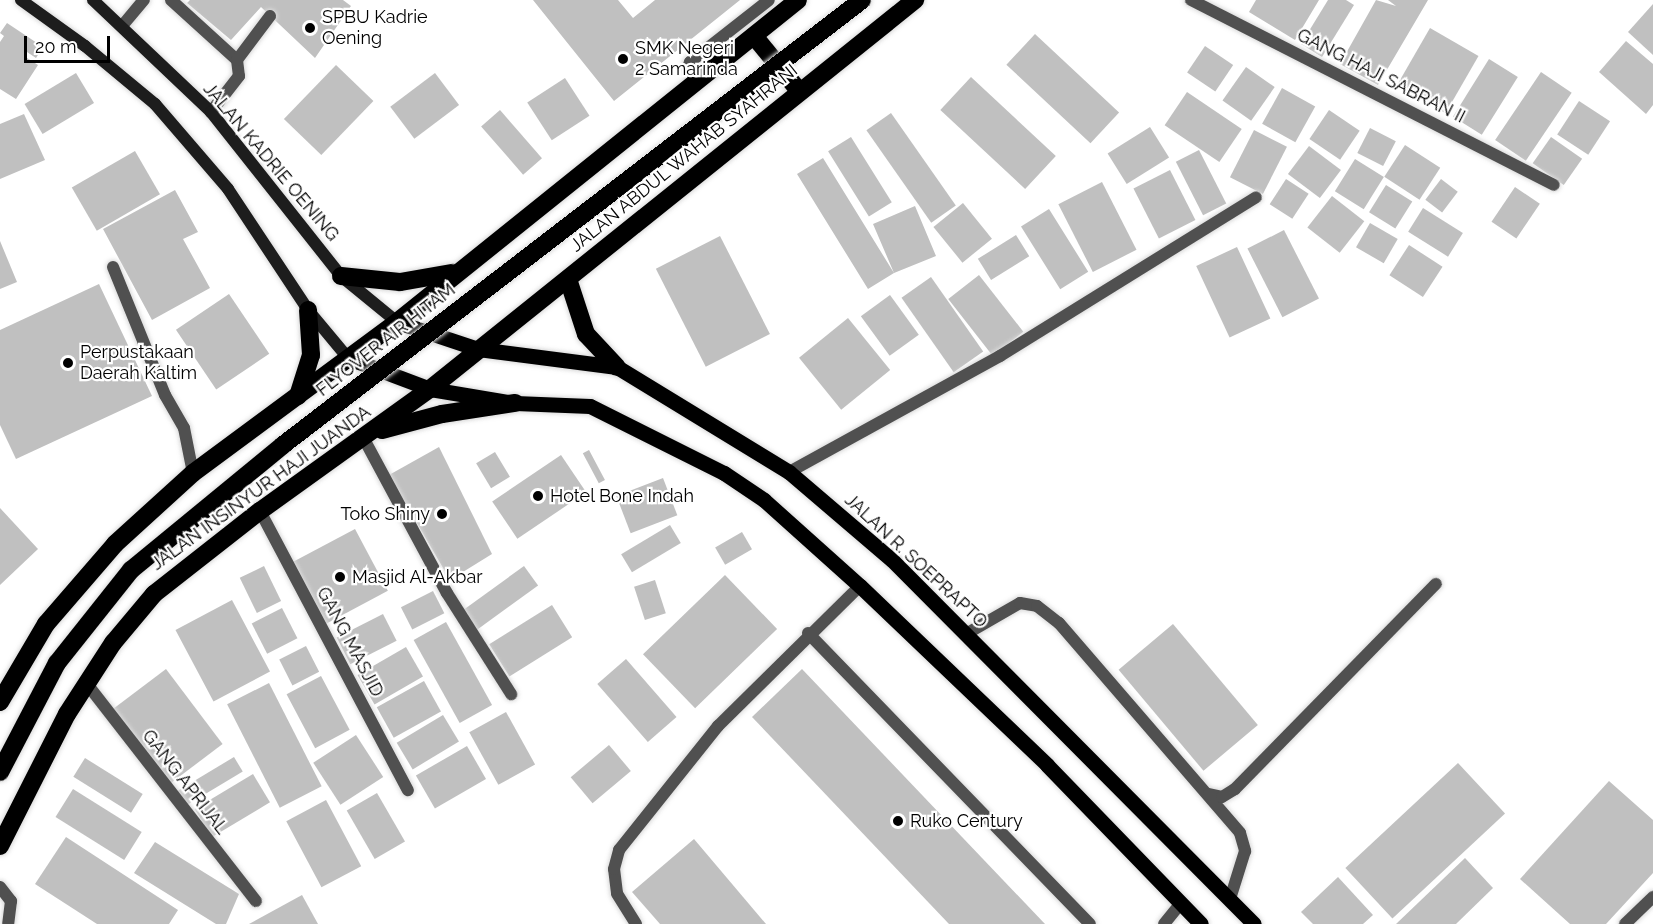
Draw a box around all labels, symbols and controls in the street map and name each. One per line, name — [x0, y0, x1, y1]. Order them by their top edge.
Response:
place label: SPBU Kadrie Oening — [322, 7, 428, 50]
marker: SPBU Kadrie Oening — [303, 21, 317, 35]
scale bar — [27, 24, 112, 62]
street label: GANG HAJI SABRAN II — [1293, 24, 1469, 128]
text: 20 m — [35, 36, 77, 57]
place label: SMK Negeri 2 Samarinda — [635, 38, 738, 80]
marker: SMK Negeri 2 Samarinda — [616, 52, 630, 66]
street label: JALAN ABDUL WAHAB SYAHRANI — [565, 59, 803, 257]
street label: JALAN KADRIE OENING — [199, 79, 343, 245]
street label: FLYOVER AIR HITAM — [312, 279, 460, 401]
place label: Perpustakaan Daerah Kaltim — [80, 342, 197, 385]
marker: Perpustakaan Daerah Kaltim — [61, 356, 75, 370]
street label: JALAN INSINYUR HAJI JUANDA — [147, 401, 375, 575]
place label: Hotel Bone Indah — [550, 485, 694, 507]
marker: Hotel Bone Indah — [531, 489, 545, 503]
street label: JALAN R. SOEPRAPTO — [840, 489, 992, 633]
place label: Toko Shiny — [341, 503, 430, 525]
marker: Toko Shiny — [435, 507, 449, 521]
place label: Masjid Al-Akbar — [352, 566, 483, 588]
marker: Masjid Al-Akbar — [333, 570, 347, 584]
street label: GANG MASJID — [312, 583, 388, 701]
street label: GANG APRIJAL — [137, 725, 233, 839]
place label: Ruko Century — [910, 810, 1023, 832]
marker: Ruko Century — [891, 814, 905, 828]

